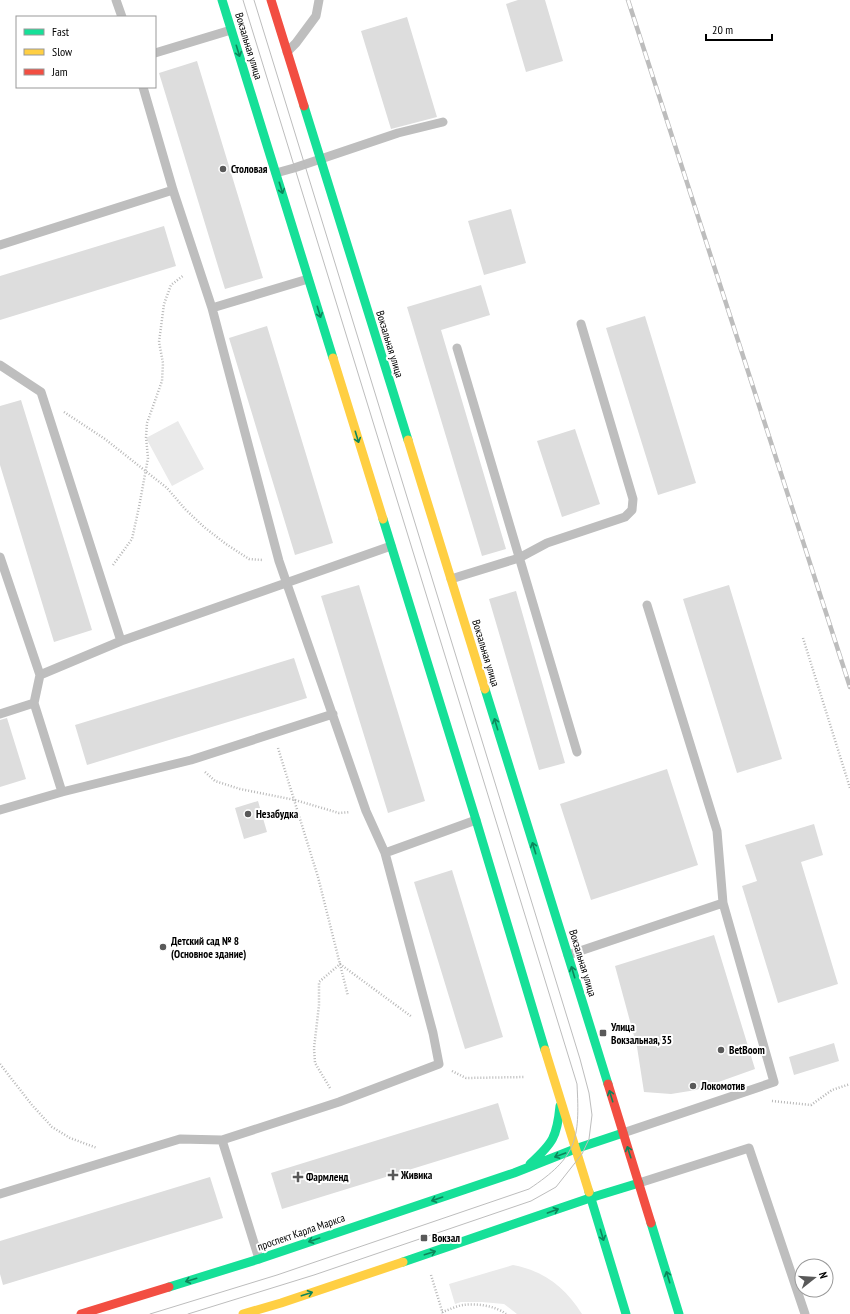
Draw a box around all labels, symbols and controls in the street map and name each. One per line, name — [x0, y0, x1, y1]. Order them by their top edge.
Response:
street label: Вокзальная улица — [232, 11, 266, 81]
legend — [16, 16, 156, 88]
scale bar — [706, 16, 772, 42]
text: 20 m — [712, 22, 733, 37]
text: Fast — [52, 24, 70, 39]
text: Slow — [52, 44, 73, 59]
one-way arrow — [235, 44, 242, 57]
text: Jam — [51, 64, 68, 79]
place label: Столовая — [231, 162, 268, 176]
marker: Столовая — [218, 164, 228, 174]
one-way arrow — [278, 181, 285, 194]
one-way arrow — [316, 306, 323, 319]
street label: Вокзальная улица — [373, 309, 407, 379]
one-way arrow — [354, 430, 361, 443]
street label: Вокзальная улица — [469, 618, 503, 688]
one-way arrow — [492, 717, 499, 730]
place label: Незабудка — [256, 807, 299, 821]
marker: Незабудка — [243, 809, 253, 819]
one-way arrow — [530, 841, 537, 854]
street label: Вокзальная улица — [566, 928, 600, 998]
place label: Детский сад № 8 (Основное здание) — [171, 934, 246, 961]
marker: Детский сад № 8 (Основное здание) — [158, 942, 168, 952]
one-way arrow — [569, 966, 576, 979]
place label: Улица Вокзальная, 35 — [610, 1020, 672, 1047]
marker: Улица Вокзальная, 35 — [598, 1028, 608, 1038]
place label: BetBoom — [729, 1043, 765, 1057]
marker: BetBoom — [716, 1045, 726, 1055]
place label: Локомотив — [700, 1079, 746, 1093]
marker: Локомотив — [688, 1081, 698, 1091]
one-way arrow — [607, 1090, 615, 1102]
one-way arrow — [625, 1147, 633, 1159]
one-way arrow — [554, 1151, 566, 1159]
place label: Живика — [400, 1168, 433, 1182]
place label: Фармленд — [306, 1170, 349, 1184]
marker: Живика — [388, 1170, 398, 1180]
marker: Фармленд — [293, 1172, 303, 1182]
one-way arrow — [432, 1195, 444, 1203]
one-way arrow — [547, 1207, 559, 1215]
street label: проспект Карла Маркса — [255, 1210, 347, 1254]
one-way arrow — [599, 1228, 606, 1241]
place label: Вокзал — [432, 1231, 460, 1245]
marker: Вокзал — [419, 1233, 429, 1243]
one-way arrow — [309, 1237, 321, 1245]
one-way arrow — [424, 1249, 437, 1256]
north arrow — [794, 1258, 834, 1298]
one-way arrow — [664, 1270, 671, 1283]
text: N — [816, 1270, 831, 1280]
one-way arrow — [184, 1277, 197, 1284]
one-way arrow — [300, 1290, 313, 1297]

